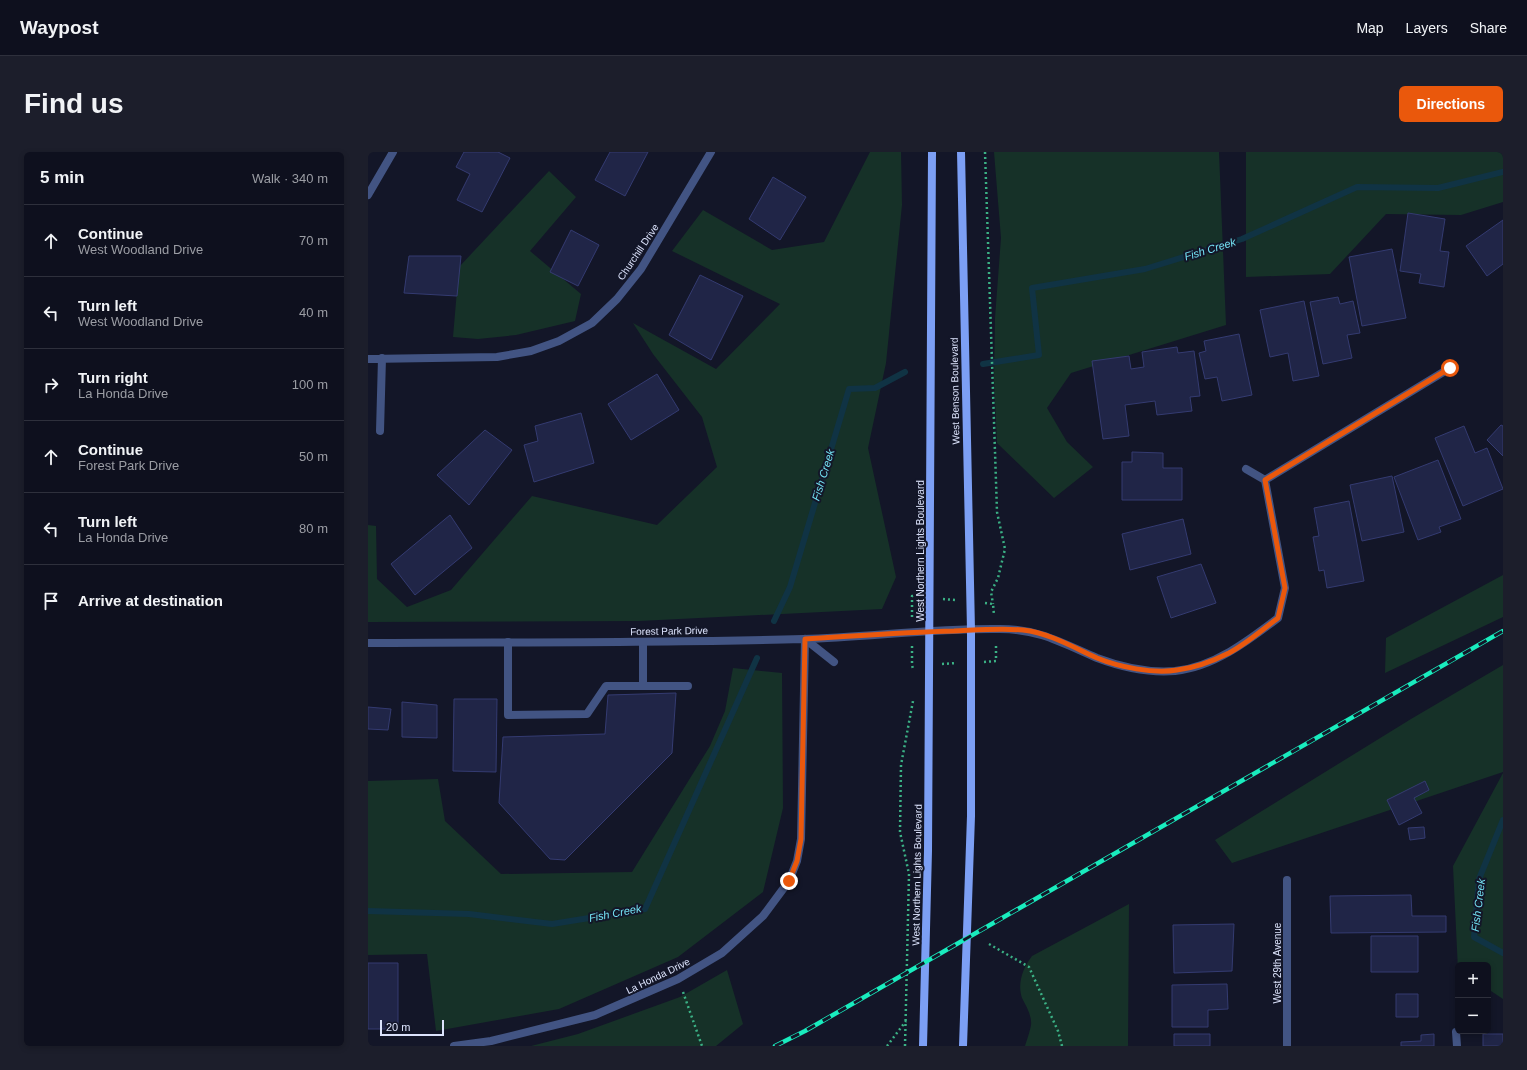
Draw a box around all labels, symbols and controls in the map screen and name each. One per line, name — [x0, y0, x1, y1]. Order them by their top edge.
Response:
text: Waypost — [20, 17, 98, 38]
text: Map — [1356, 20, 1384, 36]
text: Layers — [1406, 20, 1448, 36]
text: Share — [1470, 20, 1507, 36]
button: Directions — [1399, 86, 1503, 122]
text: Find us — [24, 88, 124, 119]
text: 5 min — [40, 168, 84, 187]
text: Walk · 340 m — [252, 171, 328, 186]
street label: Churchill Drive — [615, 222, 661, 282]
text: Continue — [78, 225, 143, 242]
icon: ahead — [40, 230, 62, 252]
text: 70 m — [299, 233, 328, 248]
water label: Fish Creek — [1183, 235, 1238, 263]
text: West Woodland Drive — [78, 242, 203, 257]
text: Turn left — [78, 297, 137, 314]
icon: left — [40, 302, 62, 324]
text: 40 m — [299, 305, 328, 320]
text: West Woodland Drive — [78, 314, 203, 329]
street label: West Benson Boulevard — [949, 337, 961, 445]
route start — [1441, 359, 1459, 377]
text: Turn right — [78, 369, 148, 386]
icon: right — [40, 374, 62, 396]
text: 100 m — [292, 377, 328, 392]
text: La Honda Drive — [78, 386, 168, 401]
text: Continue — [78, 441, 143, 458]
icon: ahead — [40, 446, 62, 468]
water label: Fish Creek — [809, 447, 837, 502]
text: 50 m — [299, 449, 328, 464]
text: Forest Park Drive — [78, 458, 179, 473]
street label: West Northern Lights Boulevard — [915, 480, 926, 622]
text: Turn left — [78, 513, 137, 530]
icon: left — [40, 518, 62, 540]
text: 80 m — [299, 521, 328, 536]
text: La Honda Drive — [78, 530, 168, 545]
icon: arrive — [40, 590, 62, 612]
text: Arrive at destination — [78, 592, 223, 609]
street label: Forest Park Drive — [630, 625, 708, 637]
street label: West Northern Lights Boulevard — [910, 804, 924, 946]
route end — [780, 872, 798, 890]
water label: Fish Creek — [1469, 877, 1487, 932]
water label: Fish Creek — [588, 902, 643, 924]
street label: West 29th Avenue — [1272, 922, 1283, 1003]
street label: La Honda Drive — [624, 956, 692, 996]
map controls — [1455, 962, 1491, 1034]
button: + — [1455, 962, 1491, 998]
button: − — [1455, 998, 1491, 1034]
scale bar — [380, 1018, 444, 1037]
text: 20 m — [386, 1021, 410, 1033]

